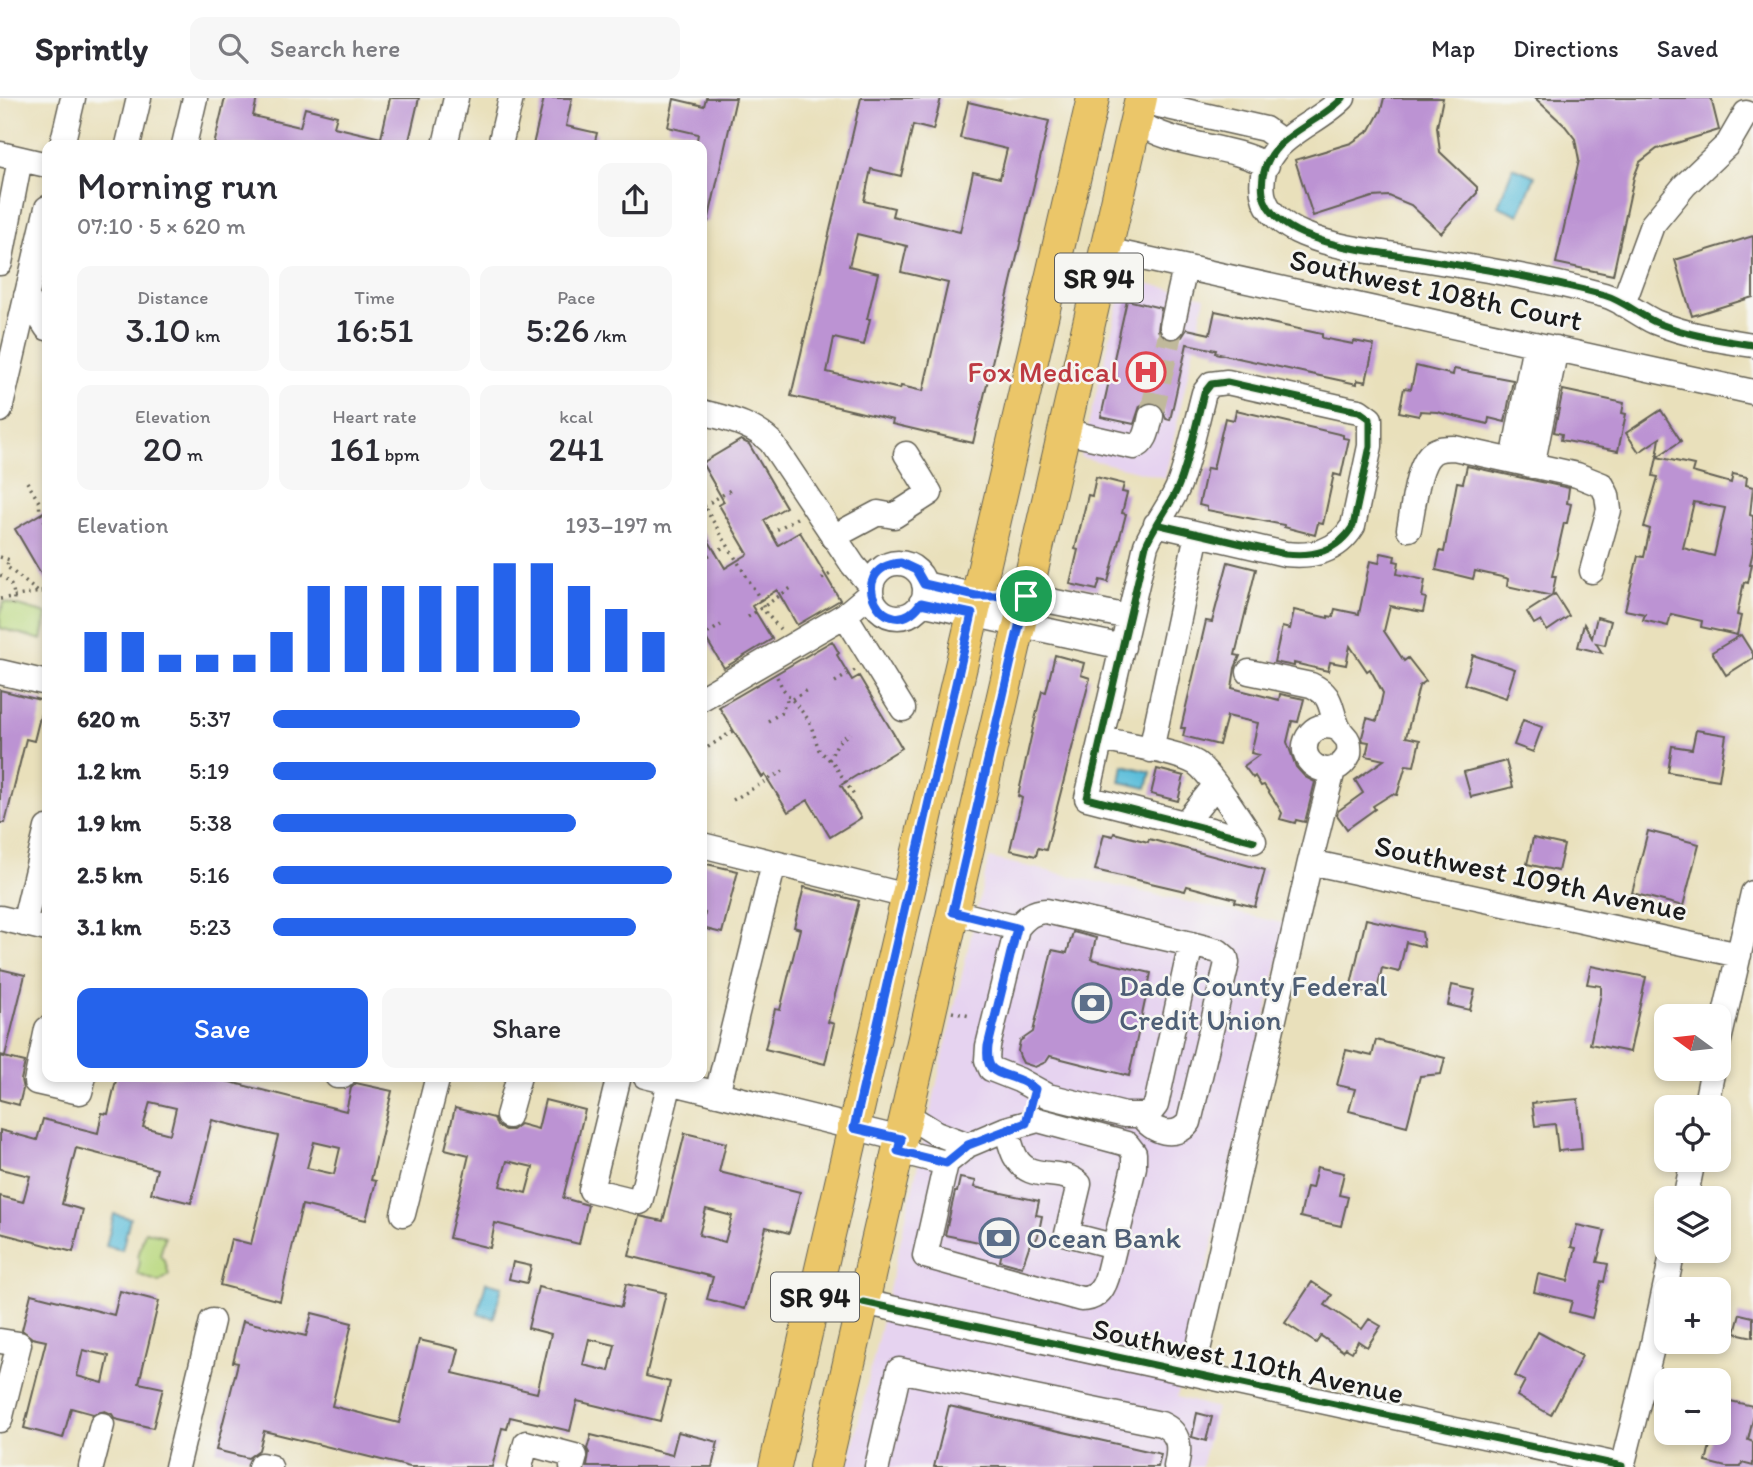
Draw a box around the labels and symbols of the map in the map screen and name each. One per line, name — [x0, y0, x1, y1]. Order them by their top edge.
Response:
street label: Southwest 108th Court — [1286, 240, 1586, 339]
road number: SR 94 — [1055, 254, 1143, 302]
hospital icon: Fox Medical — [1125, 351, 1167, 393]
place label: Fox Medical — [967, 353, 1120, 390]
pin — [996, 566, 1056, 626]
street label: Southwest 109th Avenue — [1371, 826, 1691, 929]
place label: Dade County Federal Credit Union — [1119, 967, 1388, 1038]
bank icon: Dade County Federal Credit Union — [1071, 982, 1113, 1024]
north arrow — [1654, 1004, 1731, 1082]
bank icon: Ocean Bank — [978, 1217, 1020, 1259]
place label: Ocean Bank — [1026, 1219, 1181, 1256]
road number: SR 94 — [771, 1272, 859, 1322]
street label: Southwest 110th Avenue — [1089, 1309, 1407, 1412]

